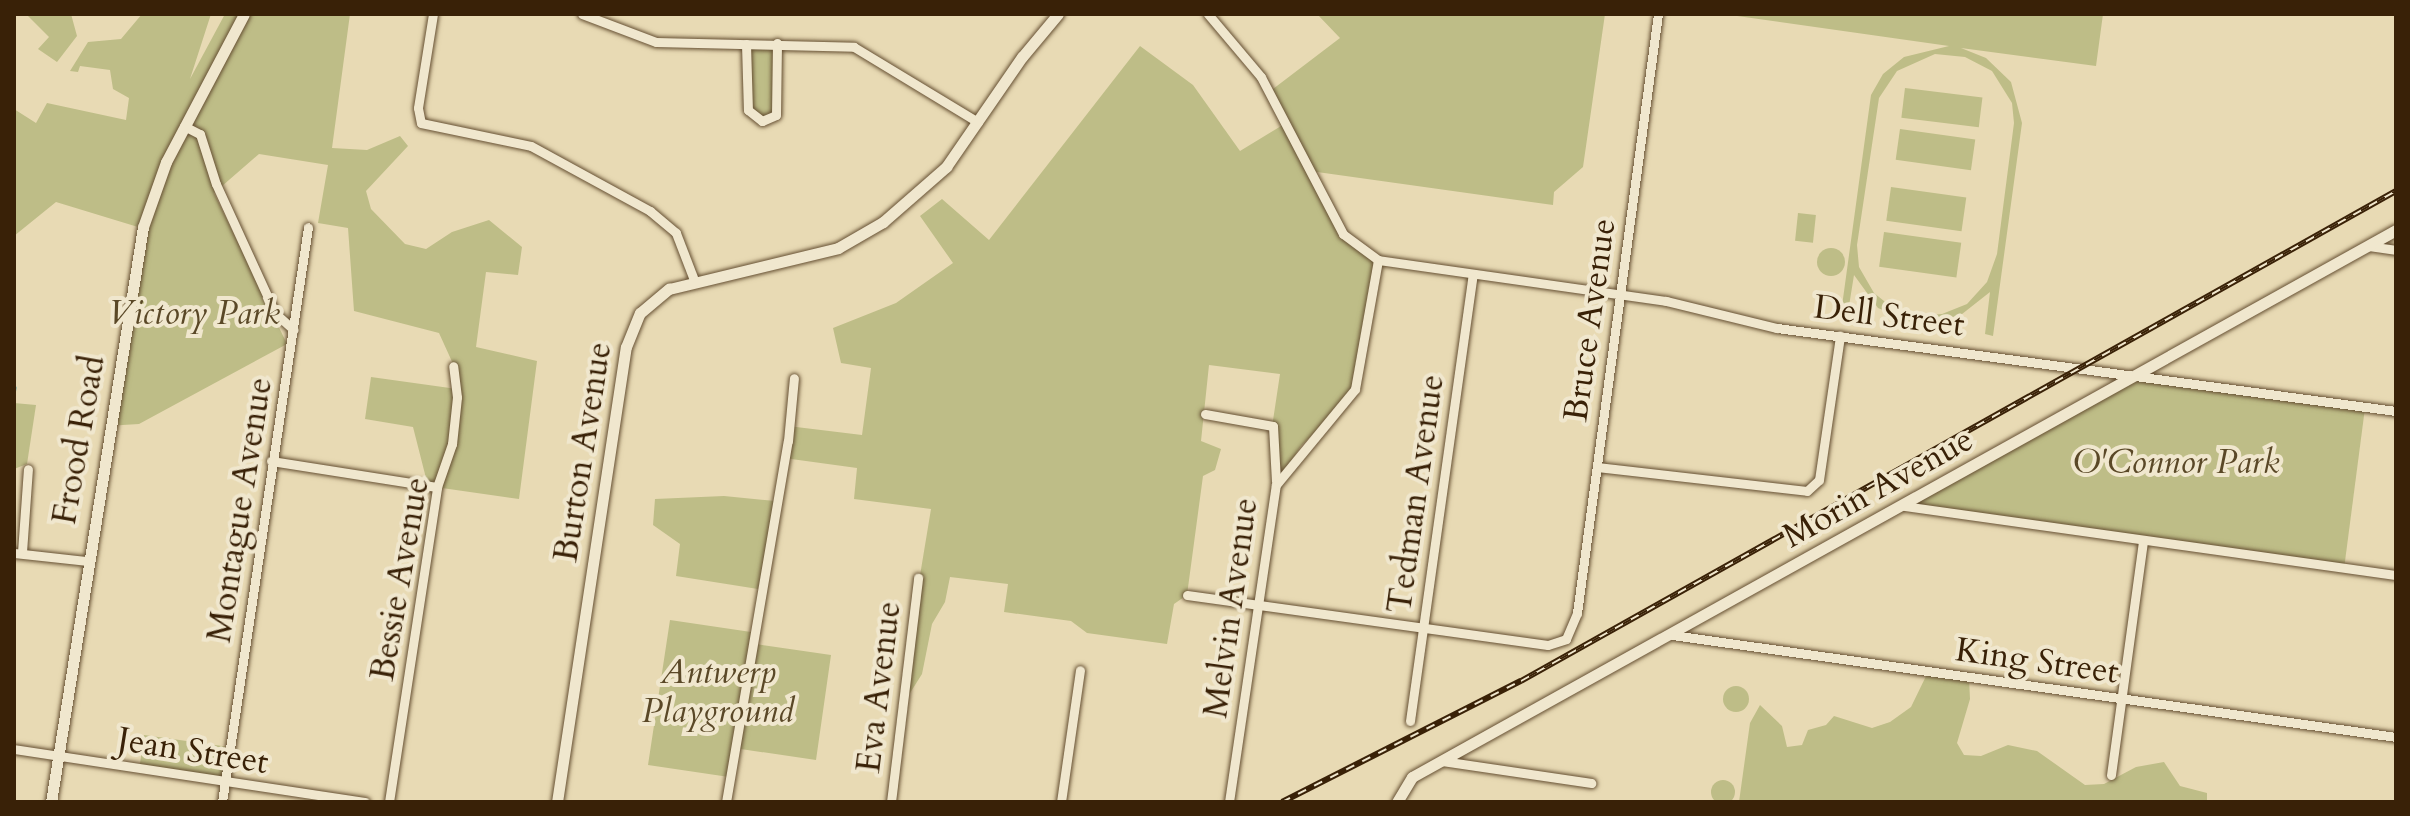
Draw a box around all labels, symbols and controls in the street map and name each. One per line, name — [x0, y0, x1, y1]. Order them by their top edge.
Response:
street label: Bruce Avenue — [1556, 216, 1624, 424]
street label: Dell Street — [1811, 287, 1967, 345]
park label: Victory Park — [108, 294, 280, 334]
street label: Burton Avenue — [545, 339, 621, 565]
street label: Frood Road — [44, 353, 114, 527]
street label: Tedman Avenue — [1379, 372, 1453, 616]
street label: Montague Avenue — [199, 375, 281, 645]
street label: Morin Avenue — [1776, 419, 1980, 557]
park label: O'Connor Park — [2072, 443, 2280, 483]
street label: Bessie Avenue — [362, 474, 438, 684]
street label: Melvin Avenue — [1195, 495, 1267, 721]
street label: Eva Avenue — [848, 599, 910, 775]
street label: King Street — [1953, 629, 2121, 693]
park label: Antwerp Playground — [642, 652, 794, 732]
street label: Jean Street — [115, 719, 271, 783]

